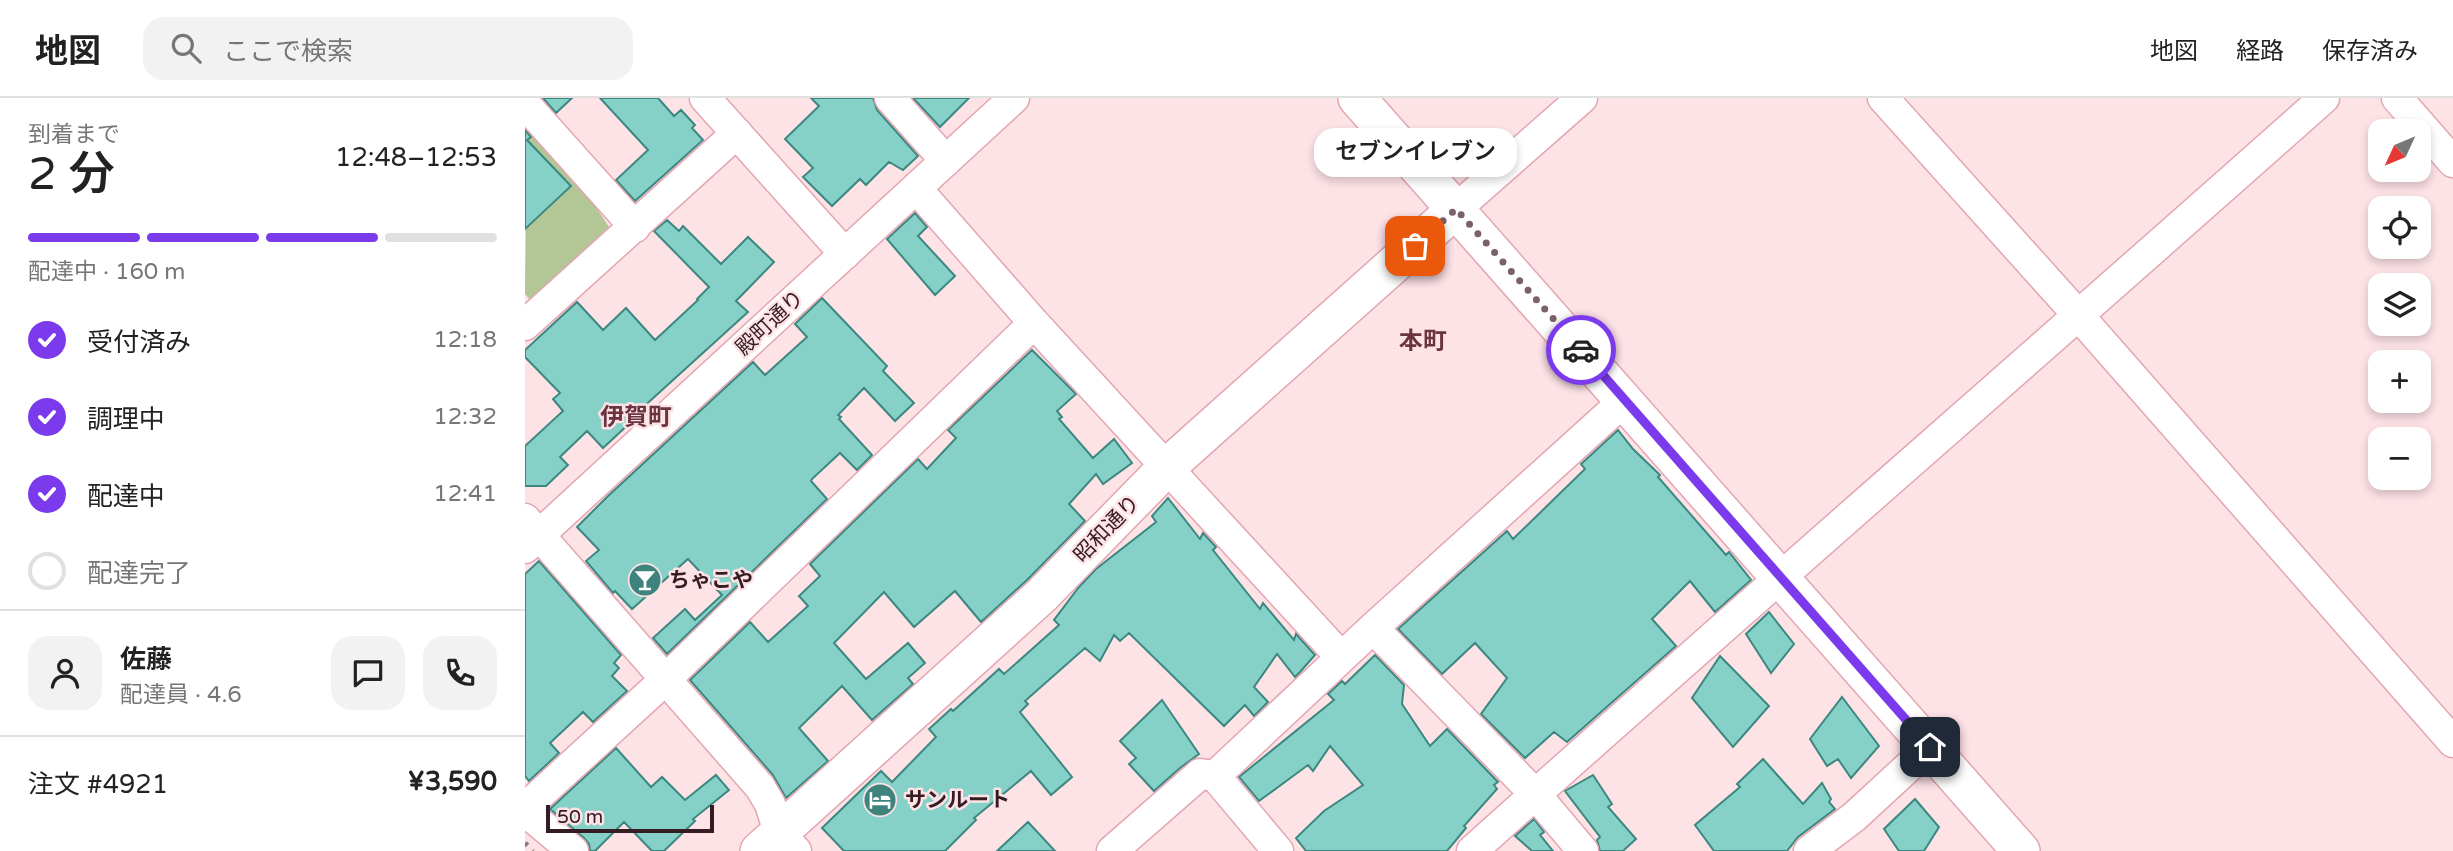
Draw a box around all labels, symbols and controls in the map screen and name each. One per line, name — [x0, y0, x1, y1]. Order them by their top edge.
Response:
search box — [143, 17, 633, 80]
icon: search — [167, 29, 205, 67]
text: 地図 — [35, 32, 101, 71]
text: ここで検索 — [223, 36, 353, 67]
text: 地図 — [2150, 37, 2198, 66]
text: 経路 — [2236, 37, 2284, 66]
text: 保存済み — [2322, 37, 2418, 66]
north arrow — [2368, 119, 2431, 182]
map controls — [2368, 119, 2431, 490]
text: 到着まで — [28, 121, 120, 149]
callout: セブンイレブン — [1313, 127, 1517, 176]
text: セブンイレブン — [1335, 138, 1496, 166]
text: 12:48–12:53 — [335, 142, 497, 173]
text: 2 分 — [28, 147, 115, 202]
button: locate — [2368, 196, 2431, 259]
pin — [1385, 216, 1445, 276]
icon: bag — [1396, 227, 1434, 265]
text: 配達中 · 160 m — [28, 258, 185, 286]
button: layers — [2368, 273, 2431, 336]
street label: 殿町通り — [731, 285, 809, 361]
courier — [1546, 315, 1616, 385]
icon: check — [28, 321, 66, 359]
text: 12:18 — [433, 326, 497, 354]
text: 受付済み — [87, 327, 191, 358]
district label: 本町 — [1399, 327, 1447, 356]
icon: car — [1562, 331, 1600, 369]
button: + — [2368, 350, 2431, 413]
icon: check — [28, 398, 66, 436]
text: 12:32 — [433, 403, 497, 431]
district label: 伊賀町 — [600, 403, 672, 432]
text: 調理中 — [87, 404, 165, 435]
button: − — [2368, 427, 2431, 490]
icon: check — [28, 475, 66, 513]
text: 12:41 — [433, 480, 497, 508]
text: 配達中 — [87, 481, 165, 512]
street label: 昭和通り — [1069, 490, 1145, 568]
text: 配達完了 — [87, 558, 191, 589]
bar icon: ちゃこや — [626, 561, 664, 599]
place label: ちゃこや — [669, 568, 753, 593]
button: person — [28, 636, 102, 710]
button: chat — [331, 636, 405, 710]
button: phone — [423, 636, 497, 710]
text: 佐藤 — [120, 644, 172, 675]
text: 配達員 · 4.6 — [120, 681, 242, 709]
pin — [1900, 717, 1960, 777]
icon: home — [1911, 728, 1949, 766]
text: ¥3,590 — [408, 766, 497, 797]
text: 注文 #4921 — [28, 769, 168, 800]
hotel icon: サンルート — [861, 781, 899, 819]
place label: サンルート — [905, 788, 1010, 813]
scale bar — [546, 802, 714, 834]
text: 50 m — [557, 806, 603, 828]

